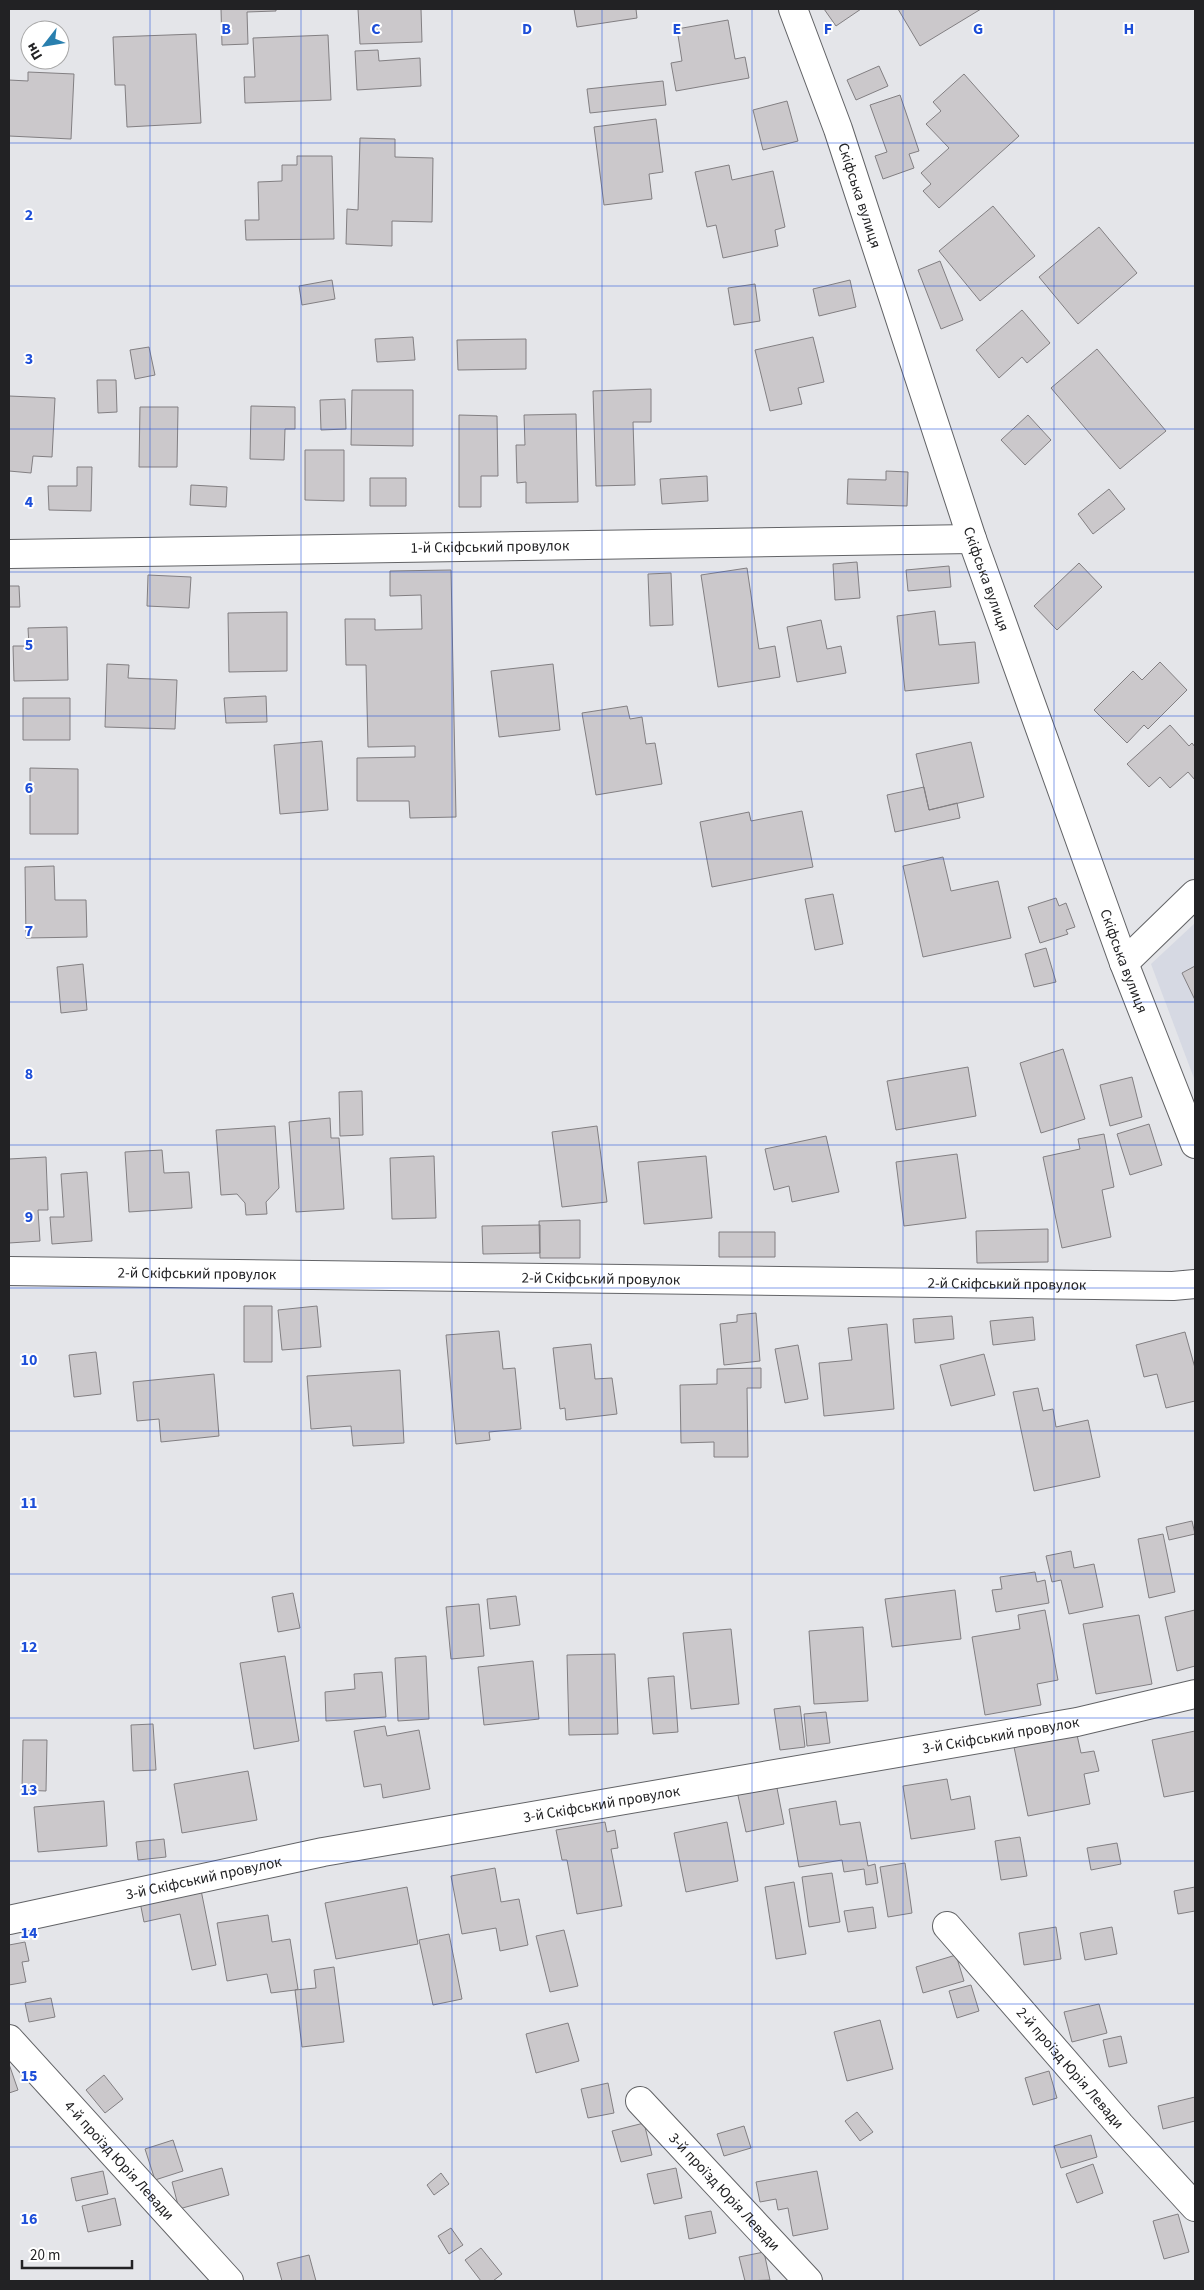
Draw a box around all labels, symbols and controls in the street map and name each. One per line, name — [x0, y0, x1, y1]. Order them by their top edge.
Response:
text: B — [221, 18, 231, 40]
text: C — [371, 18, 381, 40]
text: D — [522, 18, 532, 40]
text: E — [673, 18, 681, 40]
text: F — [824, 18, 832, 40]
text: G — [973, 18, 983, 40]
text: H — [1124, 18, 1134, 40]
north arrow — [20, 20, 70, 70]
text: Пн — [22, 39, 48, 64]
street label: Скіфська вулиця — [832, 140, 886, 251]
text: 2 — [25, 204, 33, 226]
text: 3 — [25, 348, 33, 370]
text: 4 — [25, 491, 34, 513]
street label: Скіфська вулиця — [958, 524, 1014, 634]
street label: 1-й Скіфський провулок — [410, 535, 570, 559]
text: 5 — [25, 634, 33, 656]
text: 6 — [25, 777, 33, 799]
street label: Скіфська вулиця — [1094, 906, 1153, 1016]
text: 7 — [25, 920, 33, 942]
text: 8 — [25, 1063, 33, 1085]
text: 9 — [25, 1206, 33, 1228]
street label: 2-й Скіфський провулок — [117, 1262, 277, 1285]
street label: 2-й Скіфський провулок — [521, 1268, 681, 1291]
street label: 2-й Скіфський провулок — [927, 1273, 1087, 1296]
text: 10 — [21, 1349, 37, 1371]
text: 11 — [21, 1492, 37, 1514]
text: 12 — [21, 1636, 37, 1658]
street label: 3-й Скіфський провулок — [921, 1712, 1081, 1759]
text: 13 — [21, 1779, 37, 1801]
street label: 3-й Скіфський провулок — [522, 1781, 682, 1828]
street label: 3-й Скіфський провулок — [124, 1851, 284, 1905]
text: 14 — [21, 1922, 38, 1944]
street label: 2-й проїзд Юрія Левади — [1011, 2003, 1129, 2134]
text: 15 — [21, 2065, 37, 2087]
street label: 4-й проїзд Юрія Левади — [59, 2096, 179, 2225]
street label: 3-й проїзд Юрія Левади — [664, 2128, 785, 2256]
text: 16 — [21, 2208, 37, 2230]
scale bar — [22, 2238, 132, 2270]
text: 20 m — [30, 2245, 60, 2266]

